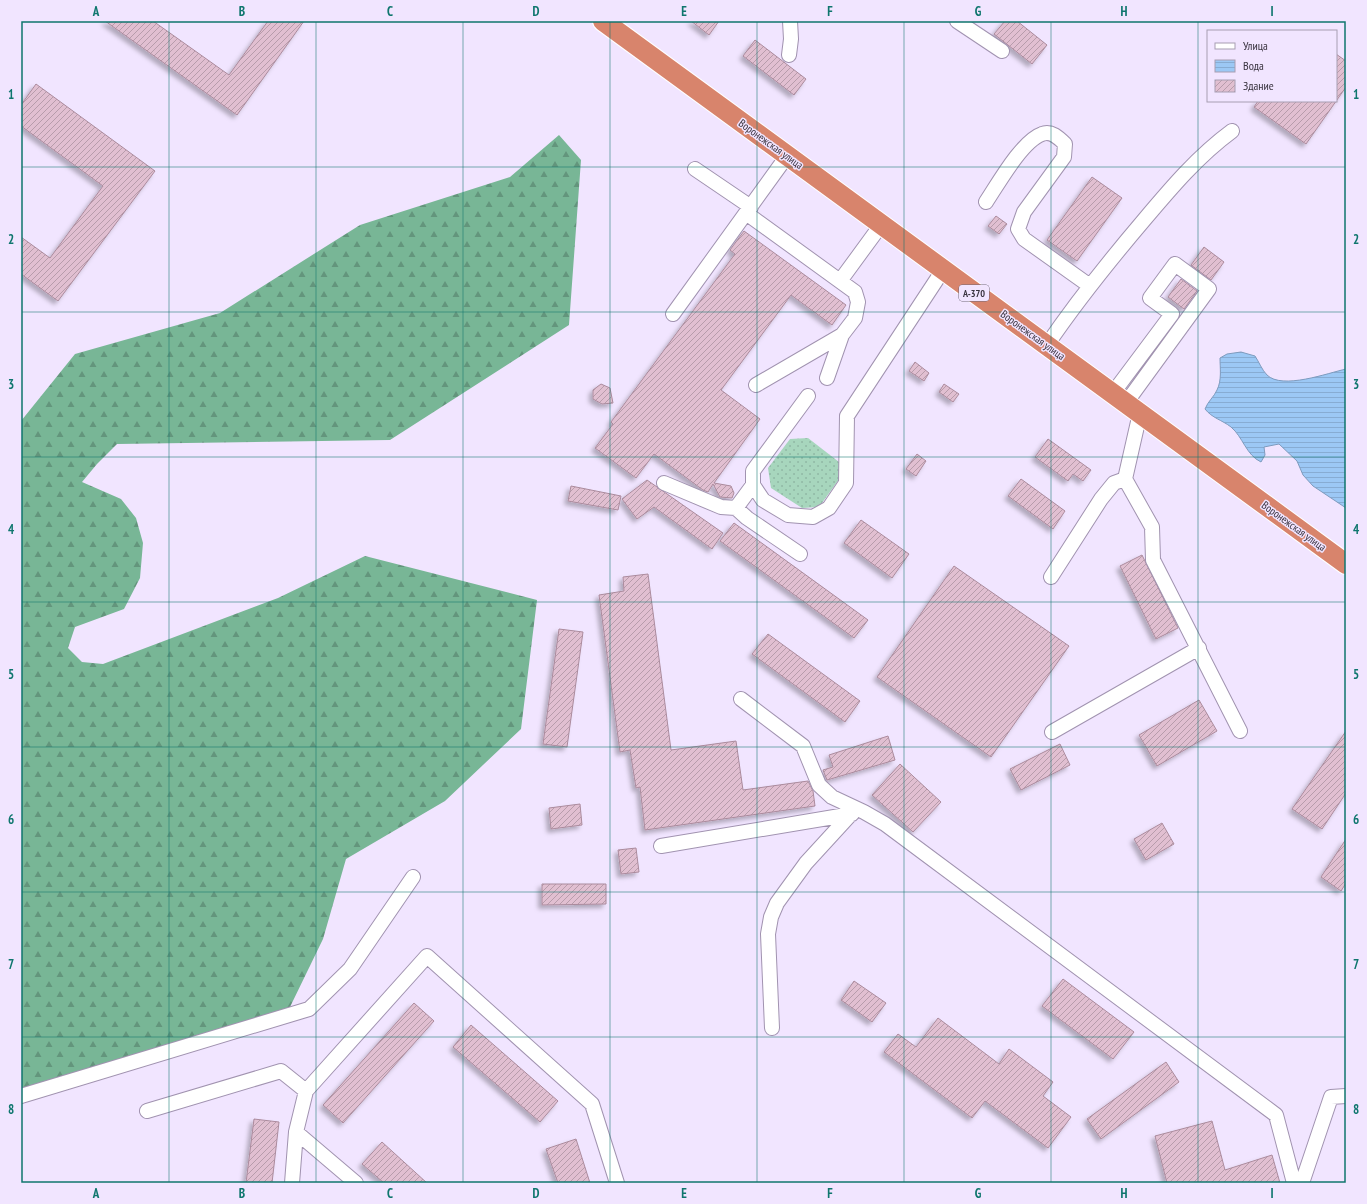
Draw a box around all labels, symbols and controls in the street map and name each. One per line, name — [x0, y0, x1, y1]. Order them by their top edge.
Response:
text: A — [92, 3, 100, 20]
text: B — [239, 3, 245, 20]
text: C — [387, 3, 393, 20]
text: D — [533, 3, 540, 20]
text: E — [681, 3, 687, 20]
text: F — [827, 3, 833, 20]
text: G — [975, 3, 982, 20]
text: H — [1121, 3, 1128, 20]
text: I — [1270, 3, 1274, 20]
legend — [1207, 30, 1337, 102]
text: Улица — [1243, 38, 1268, 53]
text: Вода — [1243, 58, 1264, 73]
text: Здание — [1243, 78, 1274, 93]
text: 1 — [8, 86, 14, 103]
text: 1 — [1353, 86, 1359, 103]
street label: Воронежская улица — [736, 116, 806, 172]
text: 2 — [8, 231, 14, 248]
text: 2 — [1353, 231, 1359, 248]
road number: А-370 — [959, 285, 989, 301]
street label: Воронежская улица — [998, 307, 1068, 363]
text: 3 — [8, 376, 14, 393]
text: 3 — [1353, 376, 1359, 393]
street label: Воронежская улица — [1259, 498, 1329, 554]
text: 4 — [8, 521, 15, 538]
text: 4 — [1353, 521, 1360, 538]
text: 5 — [8, 666, 14, 683]
text: 5 — [1353, 666, 1359, 683]
text: 6 — [8, 811, 14, 828]
text: 6 — [1353, 811, 1359, 828]
text: 7 — [8, 956, 14, 973]
text: 7 — [1353, 956, 1359, 973]
text: 8 — [8, 1101, 14, 1118]
text: 8 — [1353, 1101, 1359, 1118]
text: A — [92, 1185, 100, 1202]
text: B — [239, 1185, 245, 1202]
text: C — [387, 1185, 393, 1202]
text: D — [533, 1185, 540, 1202]
text: E — [681, 1185, 687, 1202]
text: F — [827, 1185, 833, 1202]
text: G — [975, 1185, 982, 1202]
text: H — [1121, 1185, 1128, 1202]
text: I — [1270, 1185, 1274, 1202]

